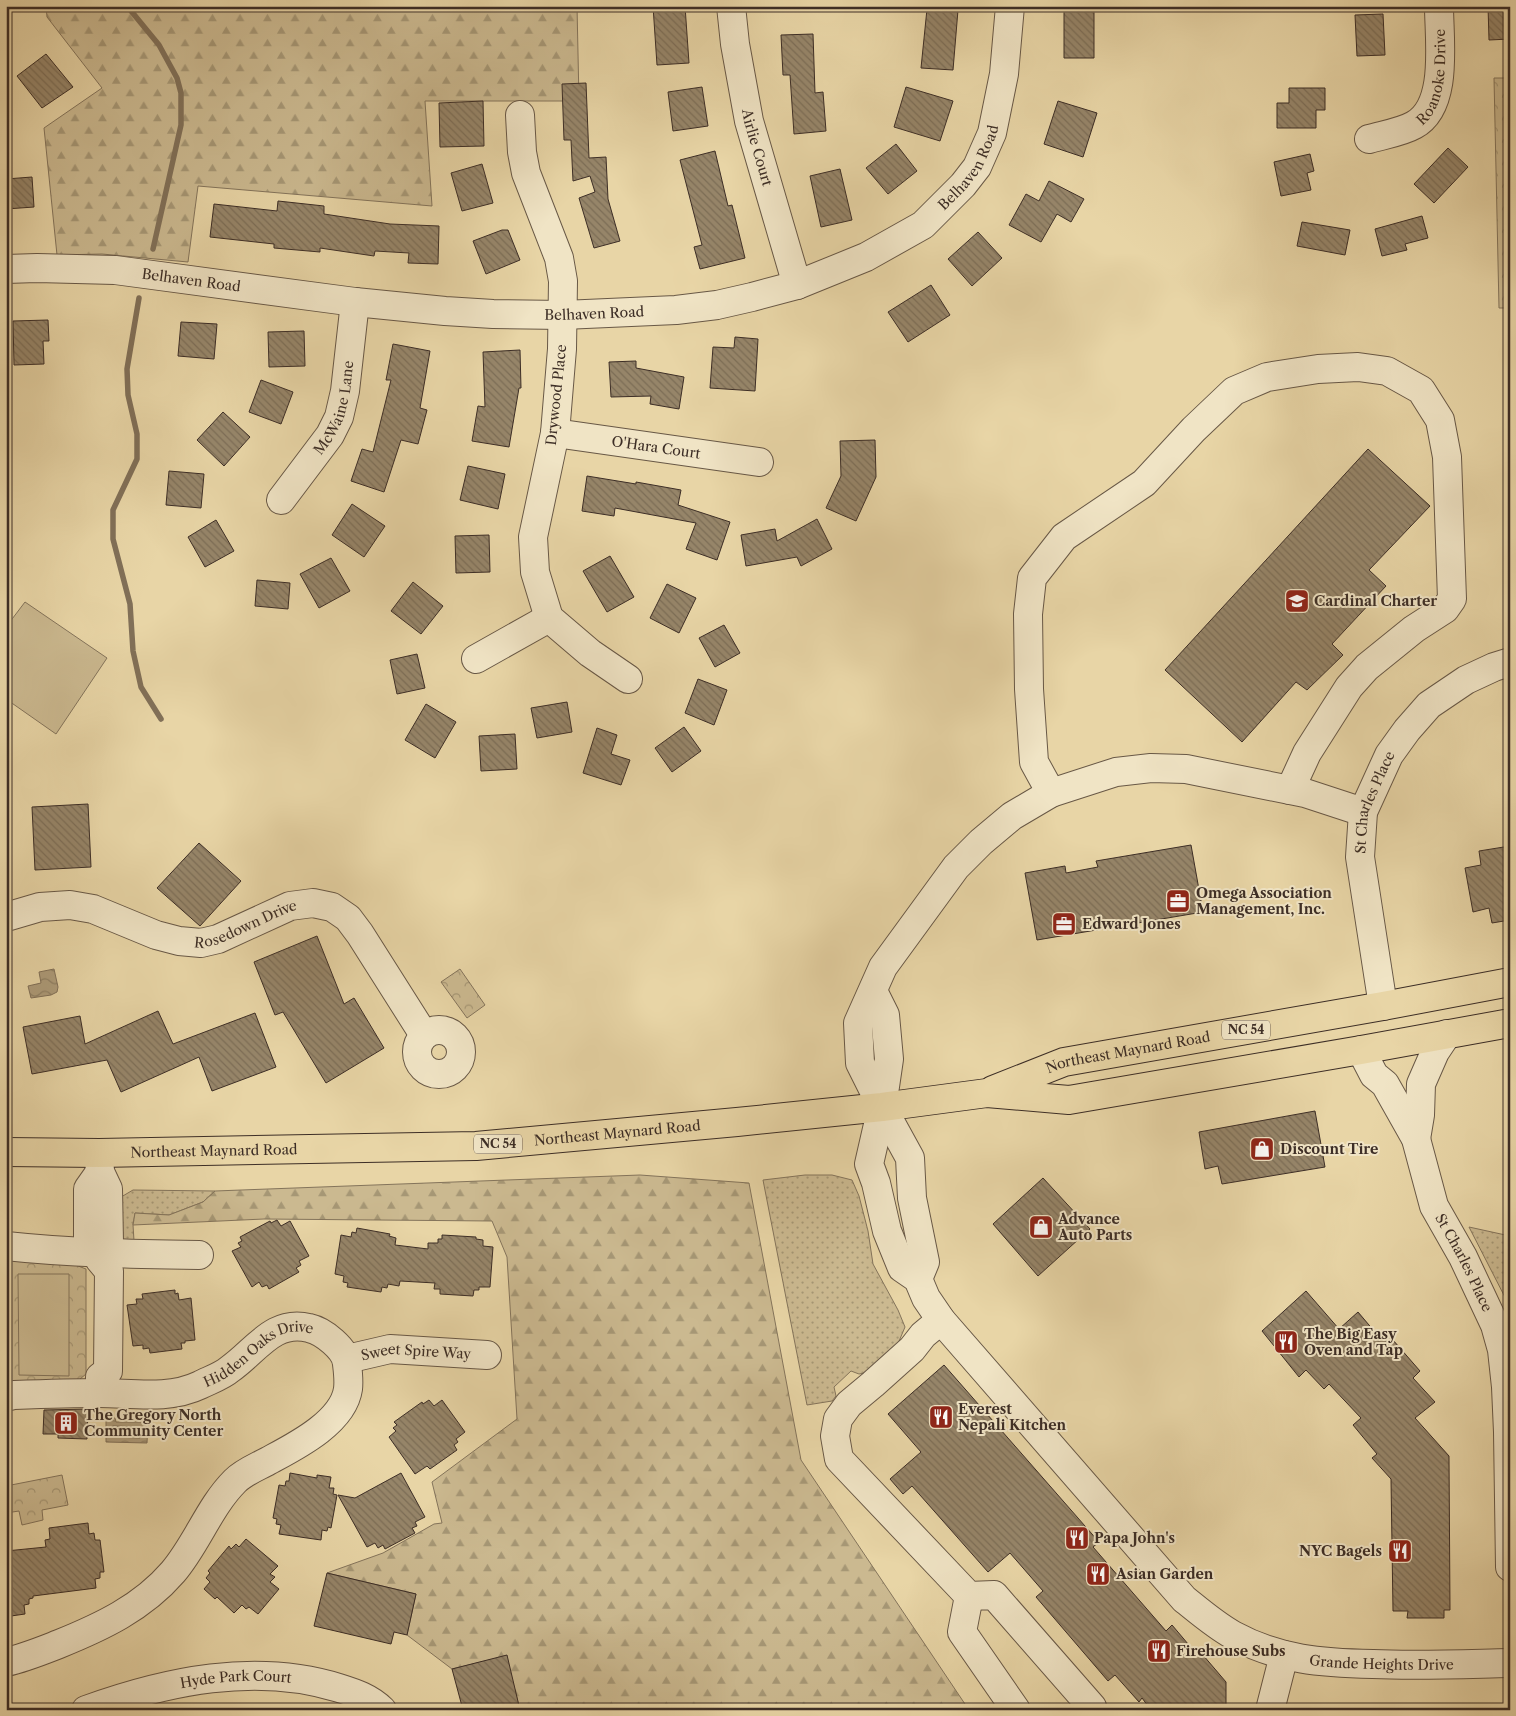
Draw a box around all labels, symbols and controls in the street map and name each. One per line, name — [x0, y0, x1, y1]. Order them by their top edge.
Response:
street label: Roanoke Drive — [1412, 28, 1449, 129]
street label: Airlie Court — [738, 106, 777, 188]
street label: Belhaven Road — [934, 123, 1002, 214]
street label: Belhaven Road — [141, 265, 242, 296]
street label: Belhaven Road — [544, 302, 645, 324]
street label: Drywood Place — [542, 343, 570, 447]
street label: McWaine Lane — [310, 360, 357, 458]
street label: O'Hara Court — [610, 432, 702, 463]
school or university icon: Cardinal Charter — [1284, 588, 1310, 614]
place label: Cardinal Charter — [1314, 592, 1437, 610]
street label: St Charles Place — [1351, 748, 1399, 854]
place label: Omega Association Management, Inc. — [1196, 884, 1332, 918]
office icon: Omega Association Management, Inc. — [1165, 888, 1191, 914]
street label: Rosedown Drive — [193, 896, 298, 952]
office icon: Edward Jones — [1051, 911, 1077, 937]
place label: Edward Jones — [1082, 915, 1181, 933]
road number: NC 54 — [1222, 1020, 1270, 1040]
street label: Northeast Maynard Road — [1043, 1027, 1212, 1077]
street label: Northeast Maynard Road — [533, 1116, 702, 1150]
road number: NC 54 — [474, 1134, 522, 1154]
shop icon: Discount Tire — [1249, 1136, 1275, 1162]
street label: Northeast Maynard Road — [130, 1140, 298, 1161]
place label: Discount Tire — [1280, 1140, 1378, 1158]
place label: Advance Auto Parts — [1057, 1210, 1132, 1244]
street label: St Charles Place — [1431, 1210, 1496, 1315]
shop icon: Advance Auto Parts — [1028, 1214, 1054, 1240]
street label: Hidden Oaks Drive — [201, 1317, 316, 1391]
place label: The Big Easy Oven and Tap — [1304, 1325, 1403, 1359]
restaurant icon: The Big Easy Oven and Tap — [1273, 1329, 1299, 1355]
street label: Sweet Spire Way — [359, 1340, 472, 1364]
place label: Everest Nepali Kitchen — [958, 1400, 1067, 1434]
restaurant icon: Everest Nepali Kitchen — [928, 1404, 954, 1430]
place label: The Gregory North Community Center — [84, 1406, 223, 1440]
building icon: The Gregory North Community Center — [53, 1410, 79, 1436]
restaurant icon: Papa John's — [1064, 1525, 1090, 1551]
place label: Papa John's — [1094, 1529, 1175, 1547]
restaurant icon: NYC Bagels — [1387, 1538, 1413, 1564]
place label: NYC Bagels — [1299, 1542, 1382, 1560]
restaurant icon: Asian Garden — [1085, 1561, 1111, 1587]
place label: Asian Garden — [1115, 1565, 1214, 1583]
restaurant icon: Firehouse Subs — [1146, 1638, 1172, 1664]
place label: Firehouse Subs — [1176, 1642, 1286, 1660]
street label: Grande Heights Drive — [1308, 1651, 1454, 1674]
street label: Hyde Park Court — [179, 1667, 293, 1692]

